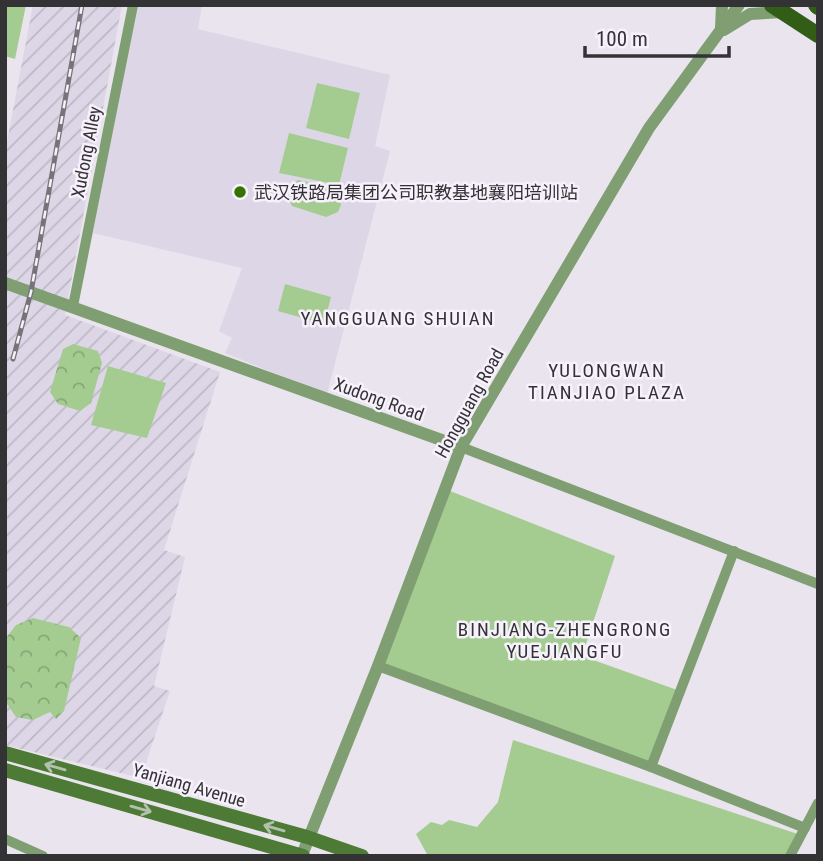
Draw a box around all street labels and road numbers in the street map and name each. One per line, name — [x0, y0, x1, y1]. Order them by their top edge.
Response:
street label: Xudong Alley — [67, 104, 105, 199]
street label: Hongguang Road — [430, 345, 508, 461]
street label: Xudong Road — [331, 373, 427, 425]
street label: Yanjiang Avenue — [130, 759, 248, 811]

